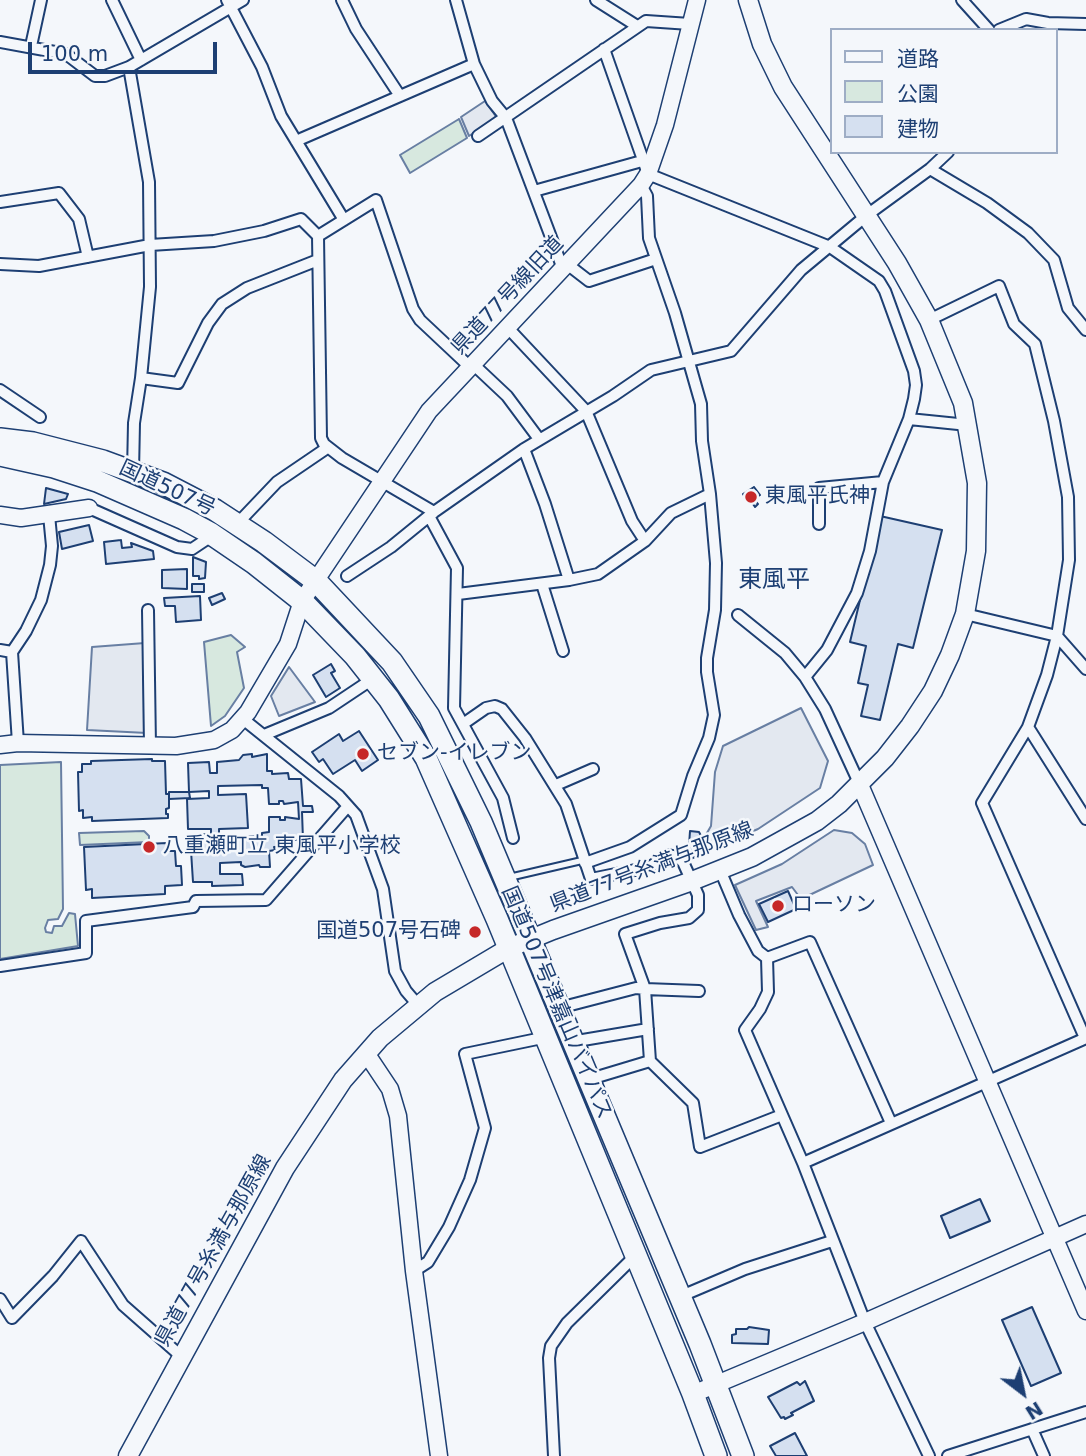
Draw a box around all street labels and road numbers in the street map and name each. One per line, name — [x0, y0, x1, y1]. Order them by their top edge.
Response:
street label: 県道77号線旧道 — [447, 232, 569, 360]
street label: 国道507号 — [115, 456, 219, 522]
street label: 県道77号糸満与那原線 — [547, 818, 757, 918]
street label: 国道507号津嘉山バイパス — [496, 883, 616, 1123]
street label: 県道77号糸満与那原線 — [151, 1151, 277, 1351]

